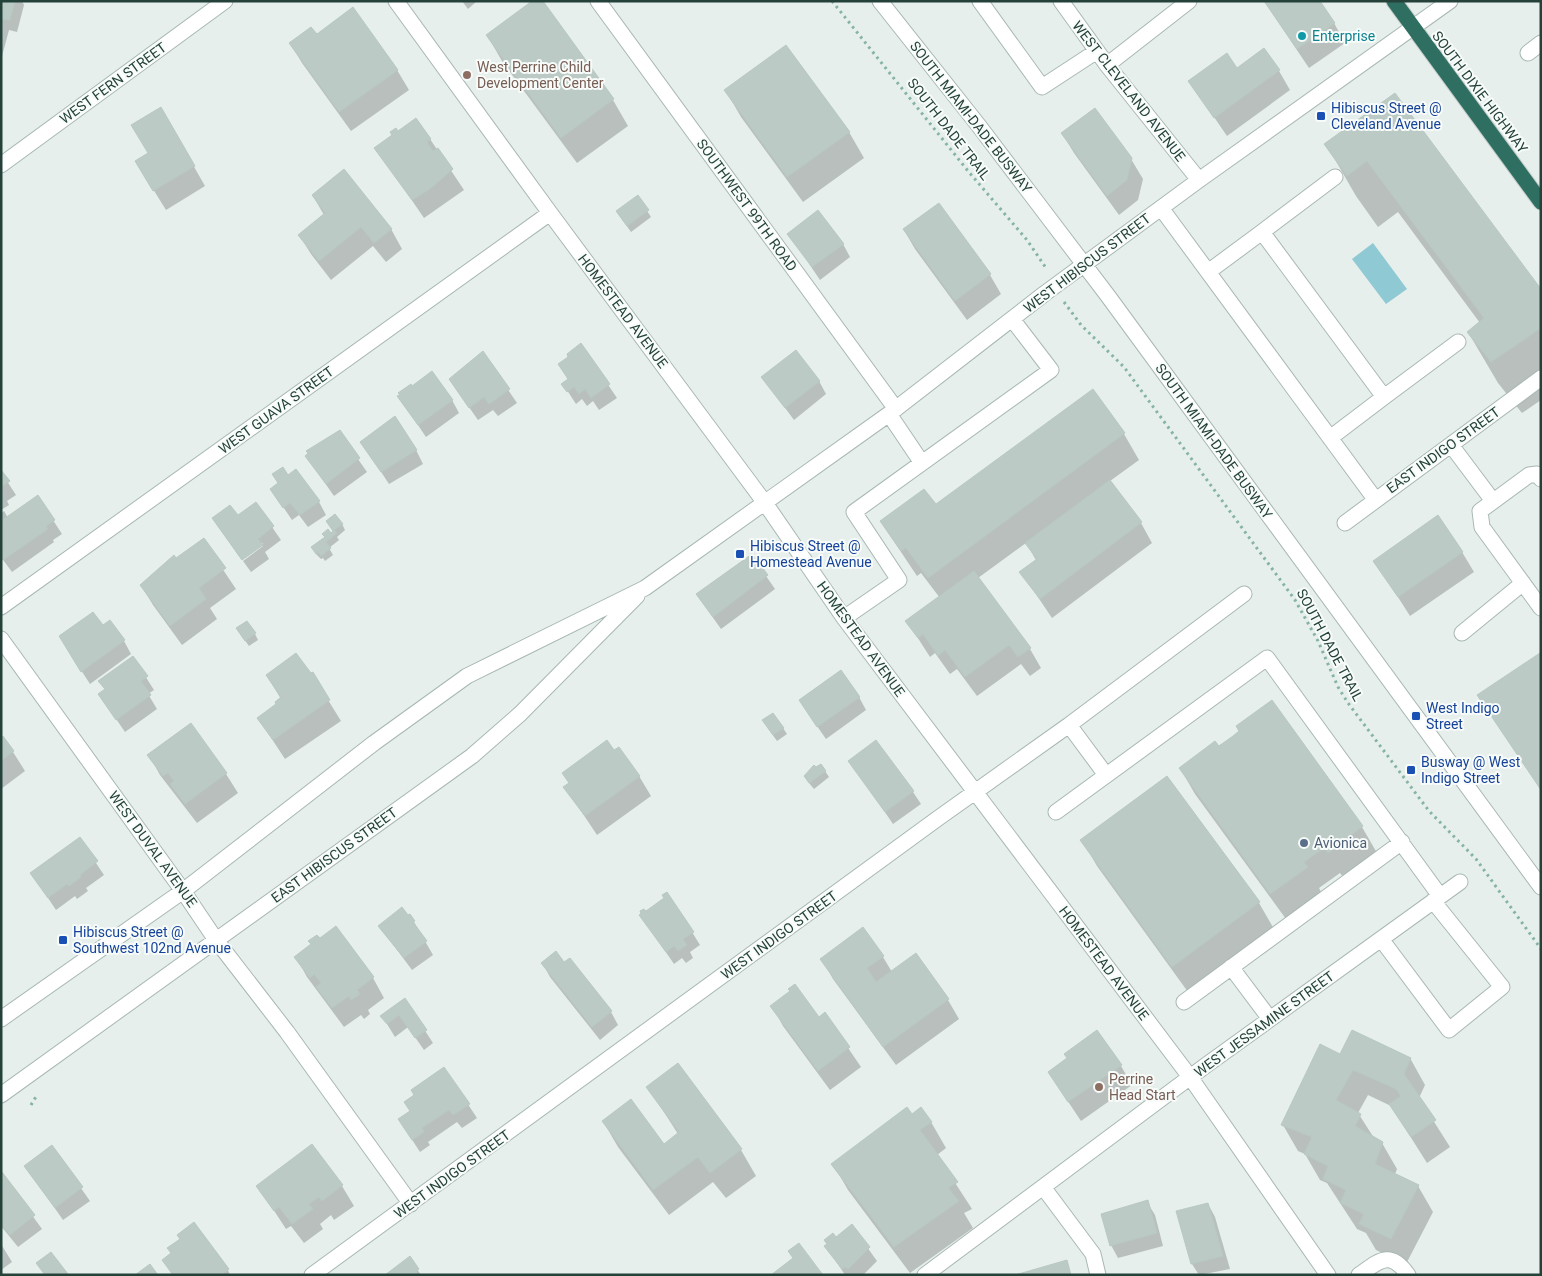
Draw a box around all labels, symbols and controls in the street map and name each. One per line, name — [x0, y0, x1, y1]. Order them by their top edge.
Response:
street label: WEST CLEVELAND AVENUE — [1069, 18, 1189, 164]
place label: Enterprise — [1312, 28, 1375, 44]
street label: SOUTH DIXIE HIGHWAY — [1429, 28, 1531, 157]
marker: Enterprise — [1296, 30, 1308, 42]
street label: SOUTH MIAMI-DADE BUSWAY — [907, 38, 1036, 196]
street label: WEST FERN STREET — [57, 39, 170, 127]
place label: West Perrine Child Development Center — [477, 59, 604, 91]
marker: West Perrine Child Development Center — [461, 69, 473, 81]
street label: SOUTH DADE TRAIL — [904, 75, 994, 183]
place label: Hibiscus Street @ Cleveland Avenue — [1331, 100, 1442, 132]
marker: Hibiscus Street @ Cleveland Avenue — [1315, 110, 1327, 122]
street label: SOUTHWEST 99TH ROAD — [694, 136, 800, 274]
street label: WEST HIBISCUS STREET — [1020, 210, 1154, 316]
street label: HOMESTEAD AVENUE — [575, 251, 671, 371]
street label: SOUTH MIAMI-DADE BUSWAY — [1152, 360, 1276, 522]
street label: WEST GUAVA STREET — [215, 363, 337, 457]
street label: EAST INDIGO STREET — [1383, 403, 1503, 496]
place label: Hibiscus Street @ Homestead Avenue — [750, 538, 872, 570]
marker: Hibiscus Street @ Homestead Avenue — [734, 548, 746, 560]
street label: HOMESTEAD AVENUE — [814, 578, 908, 700]
street label: SOUTH DADE TRAIL — [1294, 586, 1367, 704]
place label: West Indigo Street — [1426, 700, 1500, 732]
marker: West Indigo Street — [1410, 710, 1422, 722]
place label: Busway @ West Indigo Street — [1421, 754, 1521, 786]
marker: Busway @ West Indigo Street — [1405, 764, 1417, 776]
street label: WEST DUVAL AVENUE — [106, 788, 200, 910]
street label: EAST HIBISCUS STREET — [268, 804, 400, 906]
place label: Avionica — [1314, 835, 1367, 851]
marker: Avionica — [1298, 837, 1310, 849]
street label: WEST INDIGO STREET — [718, 887, 841, 982]
street label: HOMESTEAD AVENUE — [1056, 903, 1152, 1023]
place label: Hibiscus Street @ Southwest 102nd Avenue — [73, 924, 231, 956]
marker: Hibiscus Street @ Southwest 102nd Avenue — [57, 934, 69, 946]
street label: WEST JESSAMINE STREET — [1191, 968, 1338, 1080]
place label: Perrine Head Start — [1109, 1071, 1176, 1103]
marker: Perrine Head Start — [1093, 1081, 1105, 1093]
street label: WEST INDIGO STREET — [391, 1126, 514, 1221]

